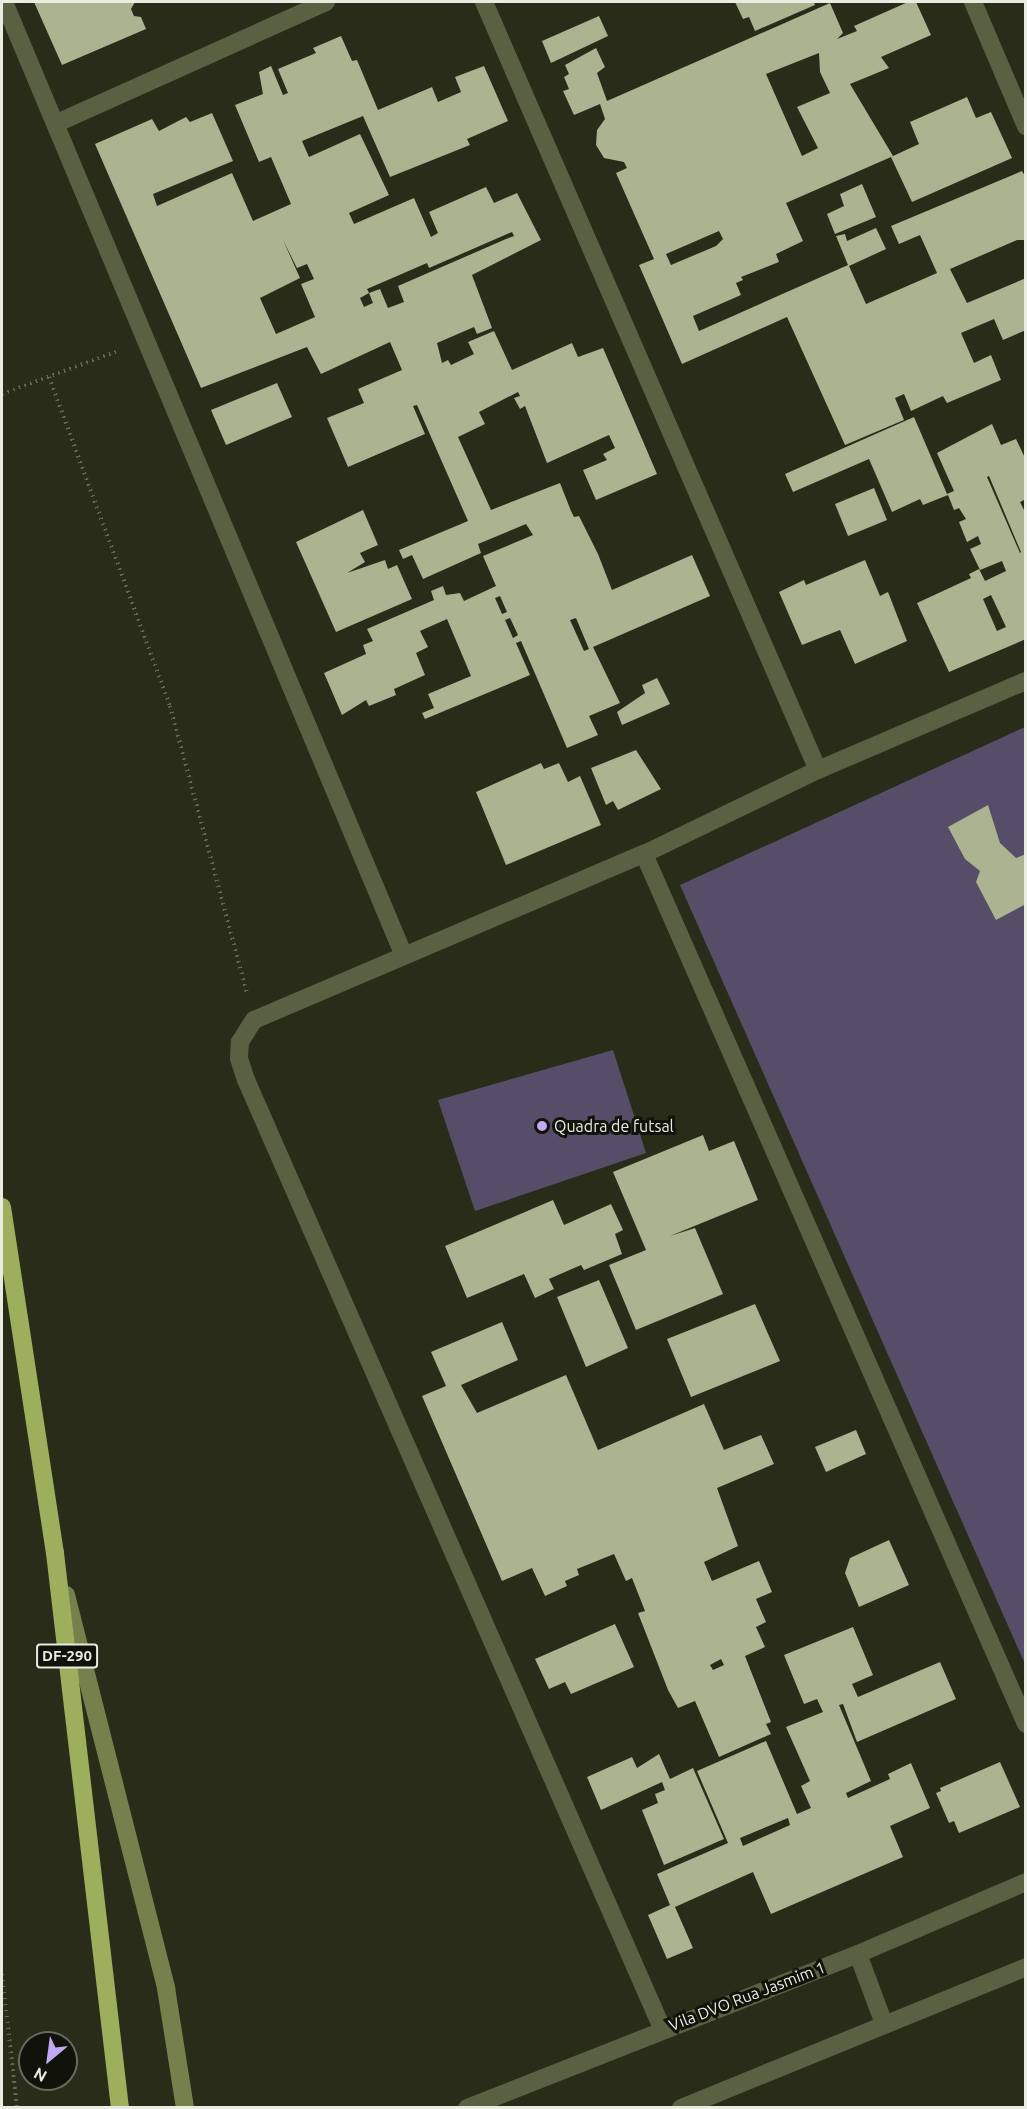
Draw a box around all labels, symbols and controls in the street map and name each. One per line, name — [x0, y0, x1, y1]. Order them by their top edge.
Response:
place label: Quadra de futsal — [554, 1116, 674, 1136]
marker: Quadra de futsal — [535, 1119, 549, 1133]
road number: DF-290 — [36, 1644, 98, 1668]
street label: Vila DVO Rua Jasmim 1 — [666, 1957, 828, 2035]
north arrow — [18, 2031, 78, 2091]
text: N — [31, 2064, 50, 2086]

